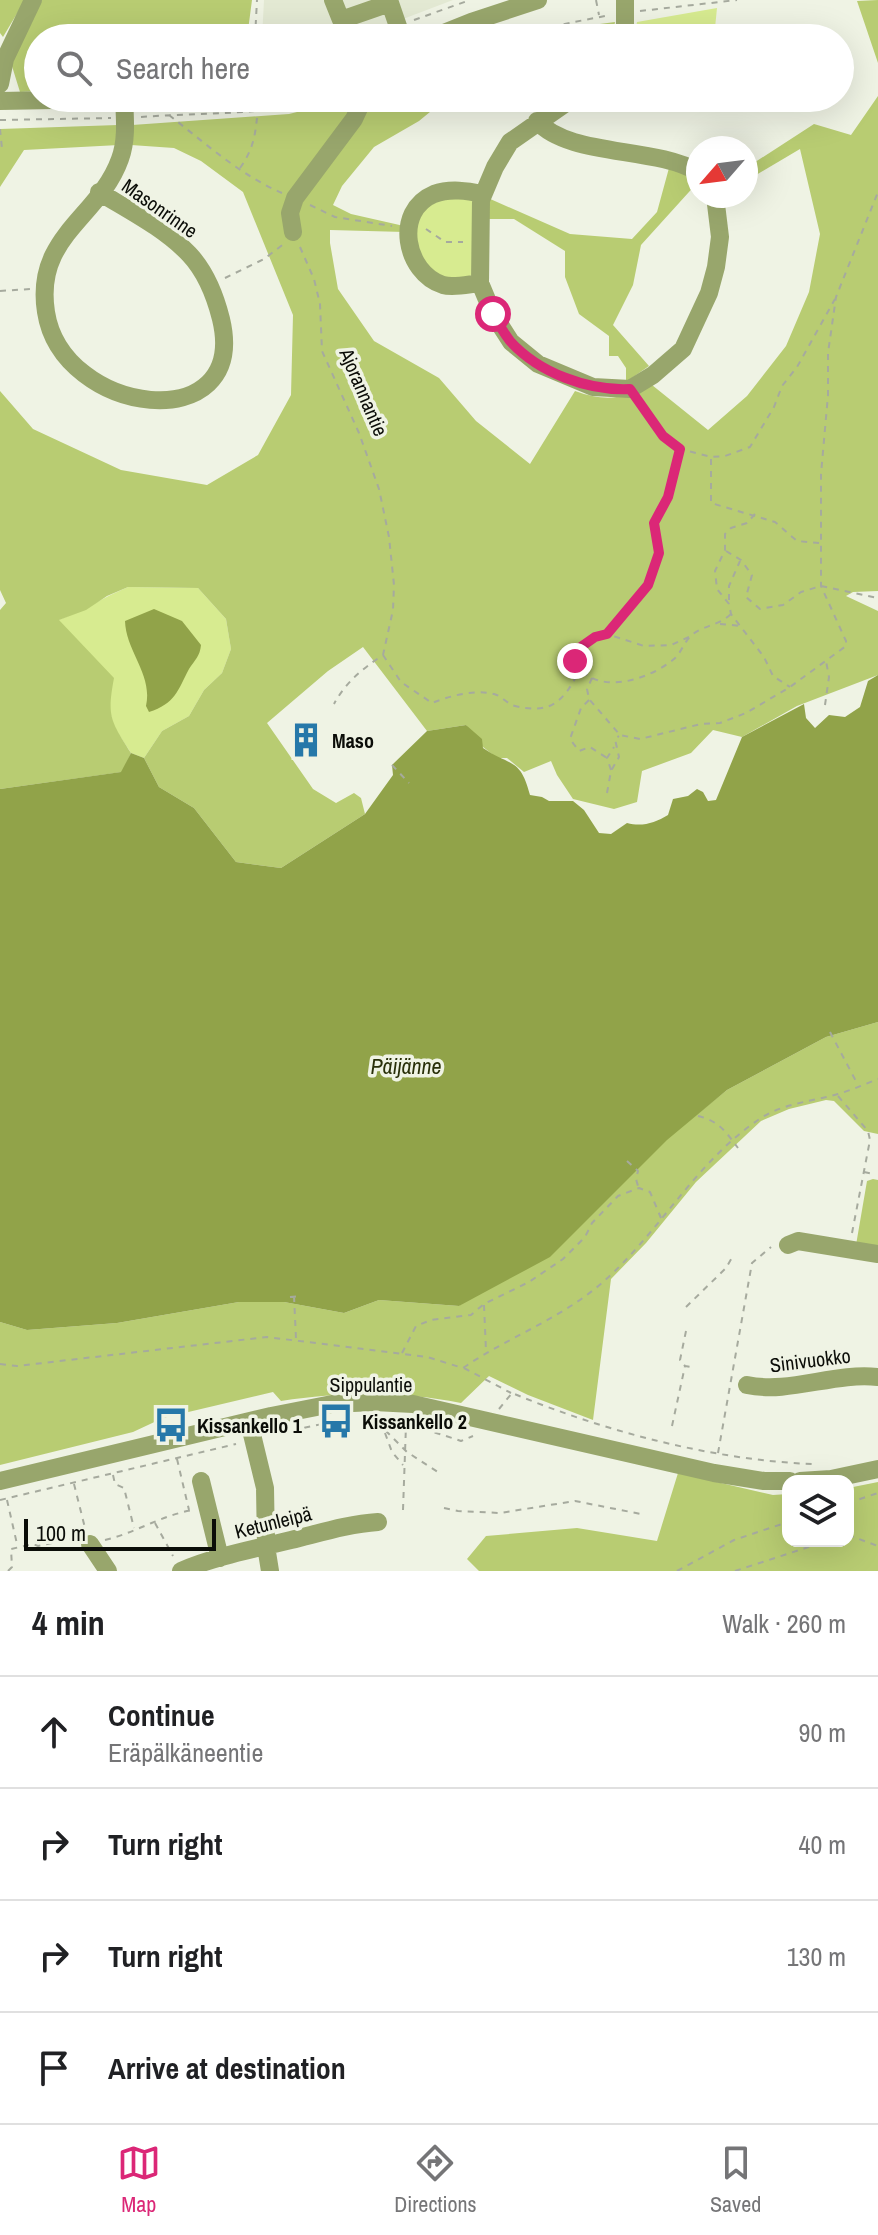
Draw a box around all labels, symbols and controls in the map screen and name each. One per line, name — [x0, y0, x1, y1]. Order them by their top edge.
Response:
search box — [24, 24, 854, 112]
icon: search — [52, 46, 96, 90]
text: Search here — [116, 48, 250, 88]
north arrow — [686, 136, 758, 208]
street label: Masonrinne — [117, 172, 203, 244]
route start — [475, 296, 511, 332]
street label: Ajorannantie — [333, 343, 395, 440]
route end — [557, 643, 593, 679]
building icon: Maso — [287, 721, 325, 759]
place label: Maso — [332, 727, 374, 754]
water label: Päijänne — [370, 1051, 442, 1081]
street label: Sinivuokko — [768, 1342, 852, 1378]
street label: Sippulantie — [330, 1371, 412, 1398]
bus stop icon: Kissankello 2 — [317, 1402, 355, 1440]
bus stop icon: Kissankello 1 — [152, 1406, 190, 1444]
place label: Kissankello 2 — [362, 1408, 467, 1435]
place label: Kissankello 1 — [197, 1412, 303, 1439]
map controls — [782, 1475, 854, 1547]
button: layers — [782, 1475, 854, 1547]
street label: Ketunleipä — [232, 1499, 314, 1545]
scale bar — [24, 1515, 216, 1551]
text: 100 m — [36, 1518, 86, 1548]
text: 4 min — [32, 1600, 105, 1646]
text: Walk · 260 m — [722, 1606, 846, 1641]
text: Continue — [108, 1695, 215, 1735]
icon: ahead — [32, 1710, 76, 1754]
text: 90 m — [799, 1715, 846, 1750]
text: Eräpälkäneentie — [108, 1735, 263, 1770]
icon: right — [32, 1822, 76, 1866]
text: Turn right — [108, 1824, 222, 1864]
text: 40 m — [799, 1827, 846, 1862]
icon: right — [32, 1934, 76, 1978]
text: Turn right — [108, 1936, 222, 1976]
text: 130 m — [787, 1939, 846, 1974]
icon: arrive — [32, 2046, 76, 2090]
text: Arrive at destination — [108, 2048, 346, 2088]
tab: Map — [117, 2141, 161, 2219]
tab: Directions — [394, 2141, 477, 2219]
tab: Saved — [710, 2141, 761, 2219]

